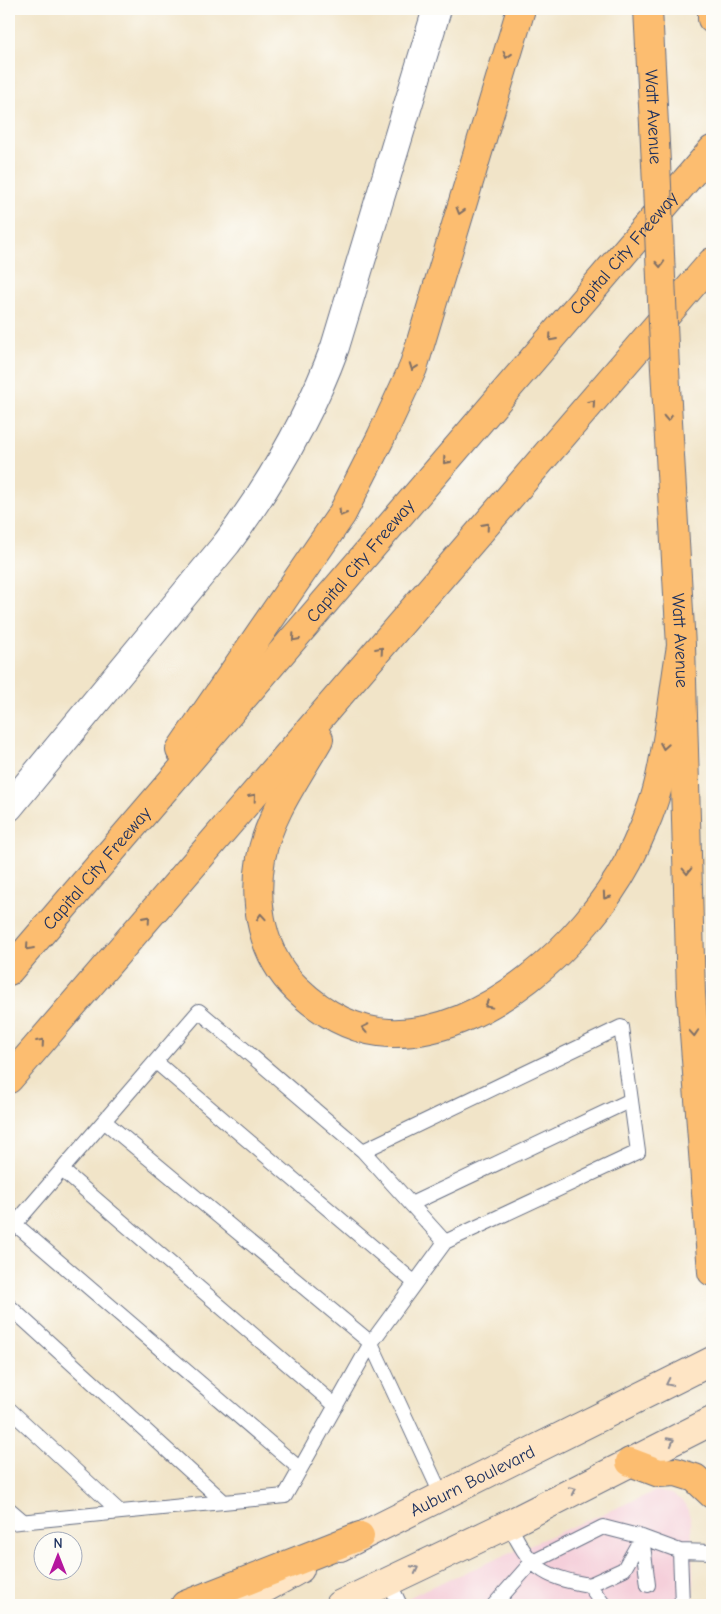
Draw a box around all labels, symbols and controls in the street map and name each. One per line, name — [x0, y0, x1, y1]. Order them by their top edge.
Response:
one-way arrow — [502, 51, 512, 59]
street label: Watt Avenue — [641, 69, 667, 165]
street label: Capital City Freeway — [565, 187, 683, 319]
one-way arrow — [456, 206, 466, 215]
one-way arrow — [655, 260, 666, 268]
one-way arrow — [549, 332, 558, 341]
one-way arrow — [409, 362, 419, 370]
one-way arrow — [586, 399, 595, 408]
one-way arrow — [663, 414, 674, 422]
one-way arrow — [443, 456, 452, 465]
street label: Capital City Freeway — [302, 494, 419, 627]
one-way arrow — [338, 507, 348, 516]
one-way arrow — [480, 523, 489, 532]
street label: Watt Avenue — [667, 593, 693, 688]
one-way arrow — [293, 632, 301, 641]
one-way arrow — [375, 646, 384, 655]
one-way arrow — [660, 742, 670, 751]
one-way arrow — [248, 793, 257, 802]
street label: Capital City Freeway — [38, 802, 156, 934]
one-way arrow — [682, 867, 693, 875]
one-way arrow — [603, 890, 612, 900]
one-way arrow — [256, 912, 267, 920]
one-way arrow — [141, 916, 150, 925]
one-way arrow — [26, 941, 35, 950]
one-way arrow — [484, 999, 493, 1009]
one-way arrow — [360, 1023, 369, 1034]
one-way arrow — [688, 1030, 699, 1038]
one-way arrow — [35, 1039, 44, 1048]
one-way arrow — [665, 1377, 674, 1387]
one-way arrow — [665, 1437, 674, 1447]
street label: Auburn Boulevard — [406, 1441, 538, 1521]
one-way arrow — [568, 1486, 577, 1496]
north arrow — [32, 1532, 82, 1582]
text: N — [53, 1535, 63, 1552]
one-way arrow — [410, 1565, 419, 1575]

